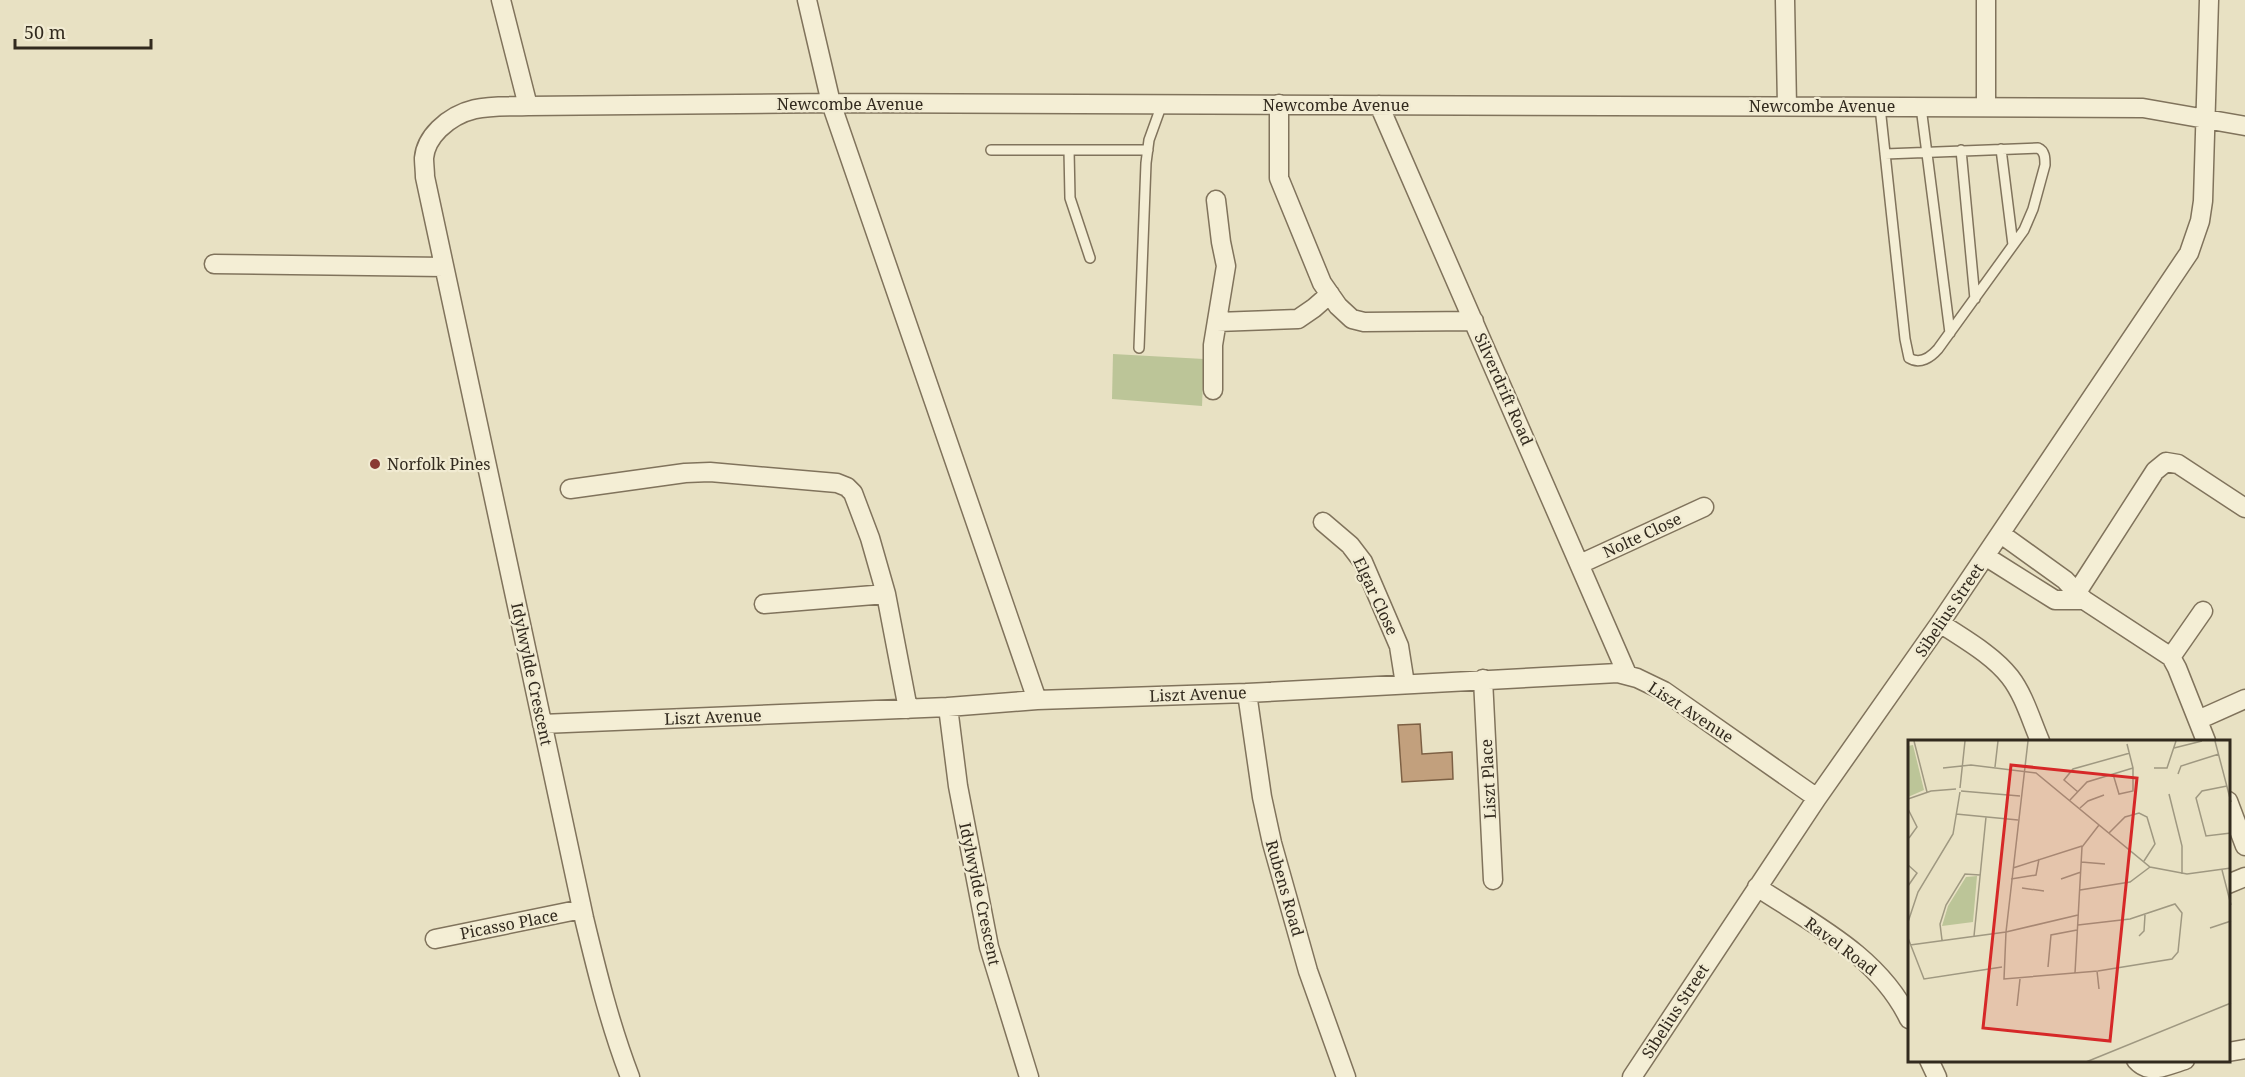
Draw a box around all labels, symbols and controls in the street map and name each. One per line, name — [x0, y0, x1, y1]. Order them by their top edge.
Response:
scale bar — [15, 12, 152, 50]
text: 50 m — [24, 20, 66, 44]
street label: Newcombe Avenue — [777, 93, 923, 115]
street label: Newcombe Avenue — [1263, 94, 1409, 116]
street label: Newcombe Avenue — [1749, 95, 1895, 117]
street label: Silverdrift Road — [1469, 329, 1539, 449]
place label: Norfolk Pines — [387, 453, 490, 475]
marker: Norfolk Pines — [368, 457, 382, 471]
street label: Nolte Close — [1599, 507, 1685, 563]
street label: Elgar Close — [1348, 553, 1404, 639]
street label: Sibelius Street — [1910, 559, 1989, 661]
street label: Idylwylde Crescent — [506, 601, 558, 748]
street label: Liszt Avenue — [1644, 676, 1738, 748]
street label: Liszt Avenue — [1149, 681, 1247, 707]
street label: Liszt Avenue — [664, 704, 762, 730]
street label: Liszt Place — [1475, 738, 1501, 820]
inset map — [1908, 740, 2230, 1062]
street label: Idylwylde Crescent — [954, 821, 1006, 968]
street label: Rubens Road — [1261, 837, 1309, 939]
street label: Picasso Place — [458, 904, 560, 944]
street label: Ravel Road — [1800, 912, 1882, 980]
street label: Sibelius Street — [1636, 959, 1714, 1062]

